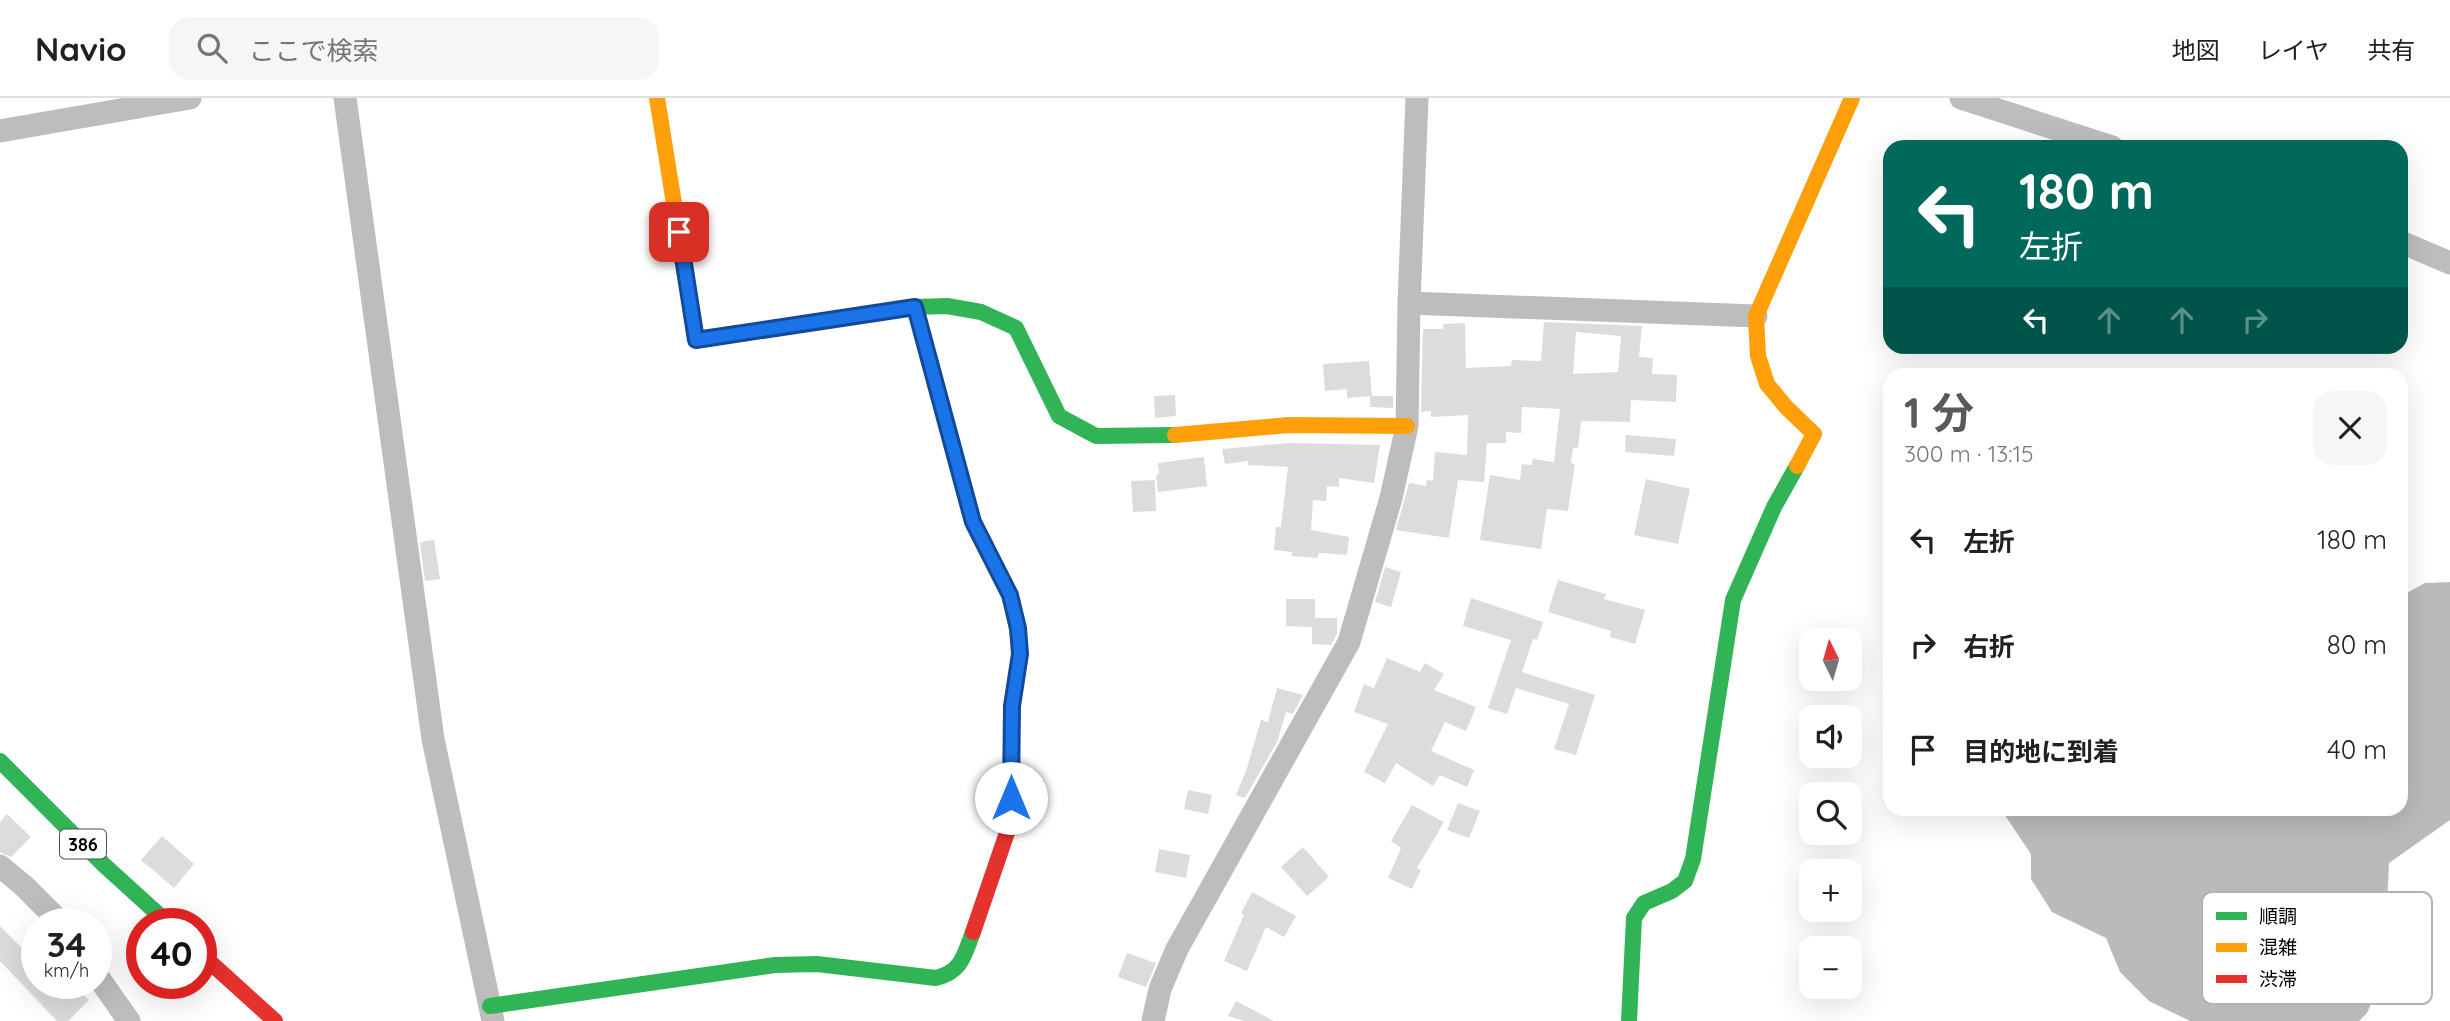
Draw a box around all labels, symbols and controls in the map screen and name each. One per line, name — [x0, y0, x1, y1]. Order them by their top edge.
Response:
search box — [169, 17, 659, 80]
text: Navio — [35, 28, 127, 69]
icon: search — [193, 29, 231, 67]
text: ここで検索 — [249, 34, 379, 67]
text: 地図 — [2172, 35, 2220, 65]
text: レイヤ — [2258, 35, 2329, 65]
text: 共有 — [2367, 35, 2415, 65]
text: 180 m — [2019, 160, 2154, 221]
icon: left — [1904, 168, 1995, 259]
pin — [649, 202, 709, 262]
icon: arrive — [660, 213, 698, 251]
text: 左折 — [2019, 226, 2083, 266]
icon: left — [2017, 301, 2055, 339]
icon: ahead — [2090, 301, 2128, 339]
icon: ahead — [2163, 301, 2201, 339]
icon: right — [2236, 301, 2274, 339]
text: 1 分 — [1904, 386, 1974, 439]
button: close — [2313, 391, 2387, 465]
text: 300 m · 13:15 — [1904, 439, 2034, 468]
icon: left — [1904, 521, 1942, 559]
text: 180 m — [2317, 523, 2387, 556]
text: 左折 — [1963, 525, 2015, 558]
icon: right — [1904, 626, 1942, 664]
north arrow — [1799, 628, 1862, 691]
map controls — [1799, 628, 1862, 999]
text: 80 m — [2327, 628, 2387, 661]
text: 右折 — [1963, 630, 2015, 663]
button: sound — [1799, 705, 1862, 768]
icon: arrive — [1904, 731, 1942, 769]
text: 40 m — [2327, 733, 2387, 766]
text: 目的地に到着 — [1963, 735, 2119, 768]
position arrow — [974, 761, 1048, 835]
button: search — [1799, 782, 1862, 845]
road number: 386 — [60, 830, 106, 858]
button: + — [1799, 859, 1862, 922]
legend — [2202, 892, 2432, 1004]
text: 順調 — [2259, 904, 2297, 928]
speed limit sign: 40 — [126, 908, 217, 999]
text: 34 — [47, 922, 86, 966]
text: 混雑 — [2259, 935, 2297, 959]
button: − — [1799, 936, 1862, 999]
text: km/h — [44, 959, 89, 982]
text: 渋滞 — [2259, 967, 2297, 991]

